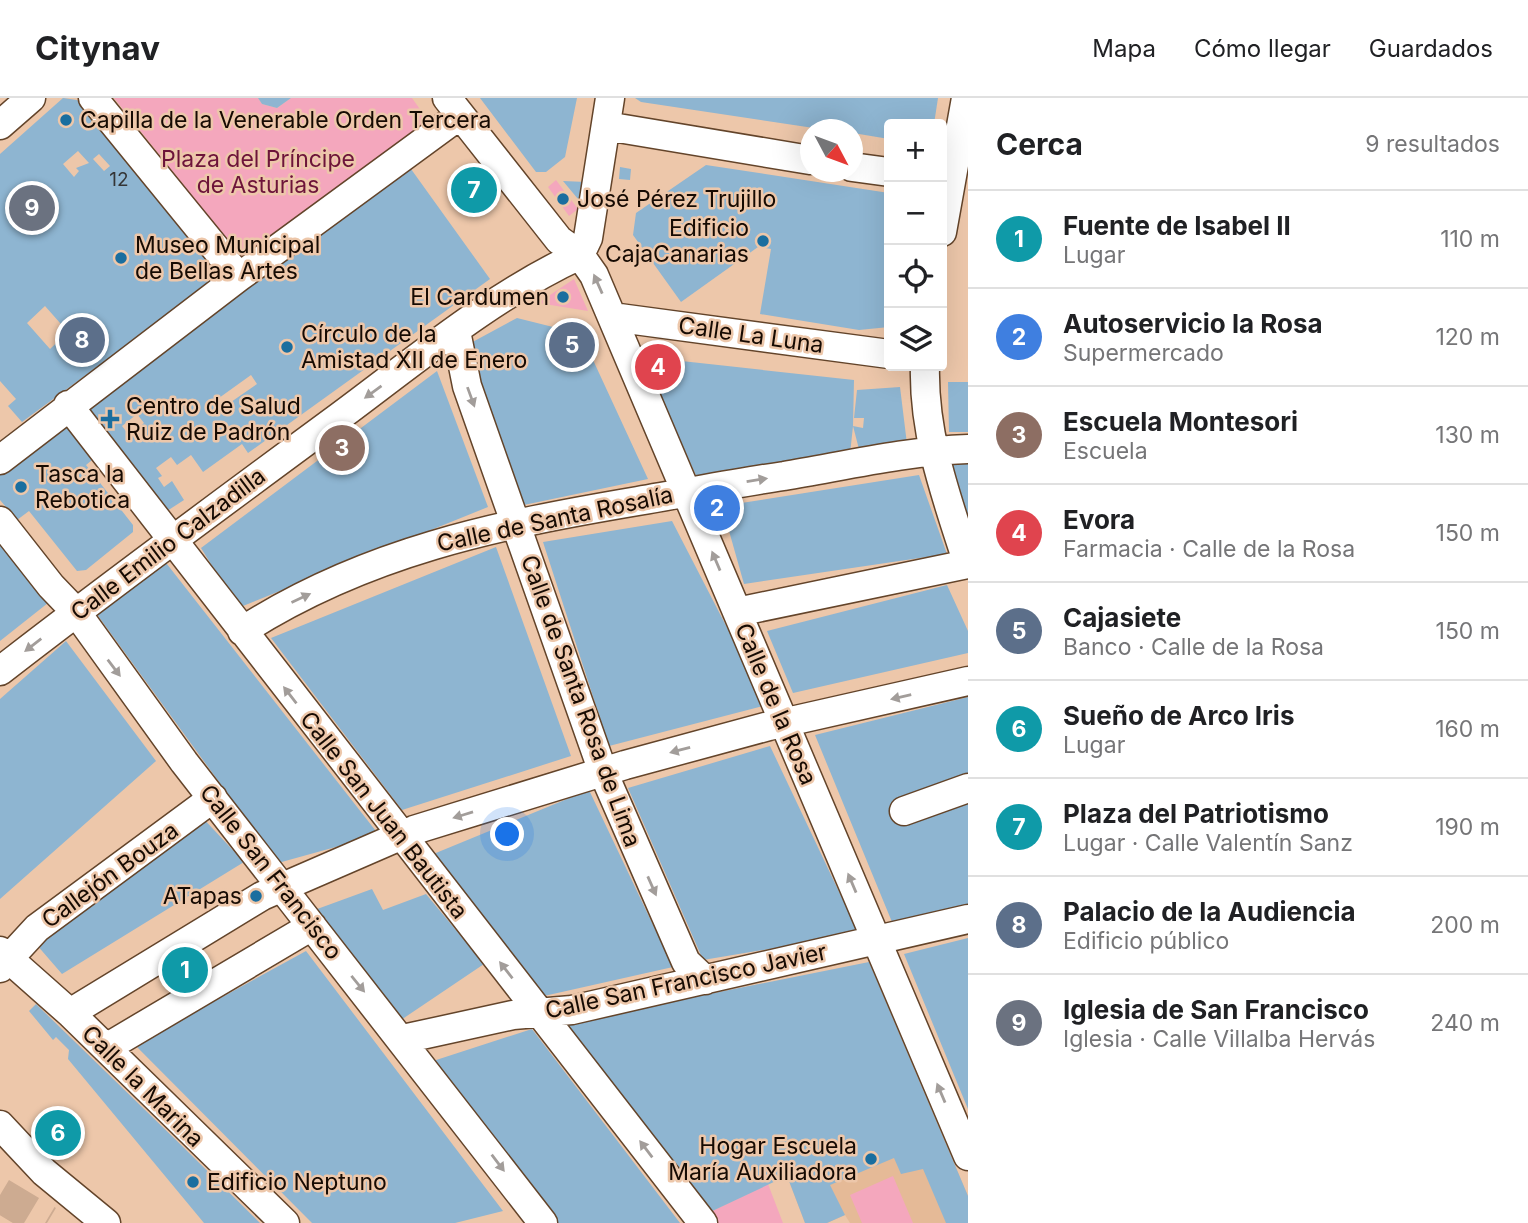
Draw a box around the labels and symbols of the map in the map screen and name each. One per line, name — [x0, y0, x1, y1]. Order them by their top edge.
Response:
place label: Capilla de la Venerable Orden Tercera — [80, 106, 491, 134]
marker: Capilla de la Venerable Orden Tercera — [58, 112, 74, 128]
north arrow — [800, 119, 863, 182]
park label: Plaza del Príncipe de Asturias — [161, 145, 355, 199]
pin: 7 — [451, 164, 497, 216]
house number: 12 — [109, 168, 129, 191]
pin: 9 — [9, 182, 55, 234]
place label: José Pérez Trujillo — [577, 185, 776, 213]
marker: José Pérez Trujillo — [555, 191, 571, 207]
place label: Edificio CajaCanarias — [605, 214, 749, 268]
place label: Museo Municipal de Bellas Artes — [135, 231, 320, 285]
marker: Edificio CajaCanarias — [755, 233, 771, 249]
marker: Museo Municipal de Bellas Artes — [113, 250, 129, 266]
one-way arrow — [592, 274, 604, 294]
place label: El Cardumen — [410, 283, 549, 311]
marker: El Cardumen — [555, 289, 571, 305]
street label: Calle La Luna — [677, 311, 825, 359]
pin: 8 — [59, 314, 105, 366]
pin: 5 — [549, 319, 595, 371]
place label: Círculo de la Amistad XII de Enero — [301, 320, 527, 374]
marker: Círculo de la Amistad XII de Enero — [279, 339, 295, 355]
pin: 4 — [635, 341, 681, 393]
one-way arrow — [364, 385, 382, 399]
one-way arrow — [466, 387, 477, 408]
place label: Centro de Salud Ruiz de Padrón — [126, 392, 301, 446]
marker: Centro de Salud Ruiz de Padrón — [100, 409, 120, 429]
pin: 3 — [319, 422, 365, 474]
place label: Tasca la Rebotica — [35, 460, 130, 514]
street label: Calle Emilio Calzadilla — [65, 462, 271, 626]
one-way arrow — [746, 474, 768, 485]
marker: Tasca la Rebotica — [13, 479, 29, 495]
street label: Calle de Santa Rosalía — [435, 480, 675, 558]
pin: 2 — [694, 482, 740, 534]
street label: Calle de Santa Rosa de Lima — [515, 551, 647, 851]
one-way arrow — [710, 551, 722, 571]
one-way arrow — [291, 592, 311, 604]
street label: Calle de la Rosa — [729, 619, 823, 789]
one-way arrow — [25, 637, 43, 652]
one-way arrow — [107, 659, 121, 677]
one-way arrow — [283, 686, 298, 704]
one-way arrow — [890, 691, 912, 702]
street label: Calle San Juan Bautista — [294, 706, 474, 924]
one-way arrow — [669, 745, 691, 756]
street label: Calle San Francisco — [194, 779, 348, 965]
one-way arrow — [452, 811, 473, 821]
street label: Callejón Bouza — [36, 816, 184, 934]
your location — [490, 817, 524, 851]
one-way arrow — [847, 873, 858, 894]
one-way arrow — [646, 876, 658, 896]
place label: ATapas — [163, 882, 242, 910]
marker: ATapas — [248, 888, 264, 904]
street label: Calle San Francisco Javier — [543, 937, 830, 1025]
pin: 1 — [162, 944, 208, 996]
one-way arrow — [499, 961, 514, 979]
one-way arrow — [351, 974, 366, 992]
street label: Calle la Marina — [76, 1019, 210, 1153]
one-way arrow — [935, 1082, 946, 1103]
pin: 6 — [35, 1107, 81, 1159]
place label: Hogar Escuela María Auxiliadora — [668, 1132, 857, 1186]
one-way arrow — [639, 1141, 654, 1159]
marker: Hogar Escuela María Auxiliadora — [863, 1151, 879, 1167]
one-way arrow — [490, 1154, 505, 1172]
place label: Edificio Neptuno — [207, 1168, 387, 1196]
marker: Edificio Neptuno — [185, 1174, 201, 1190]

